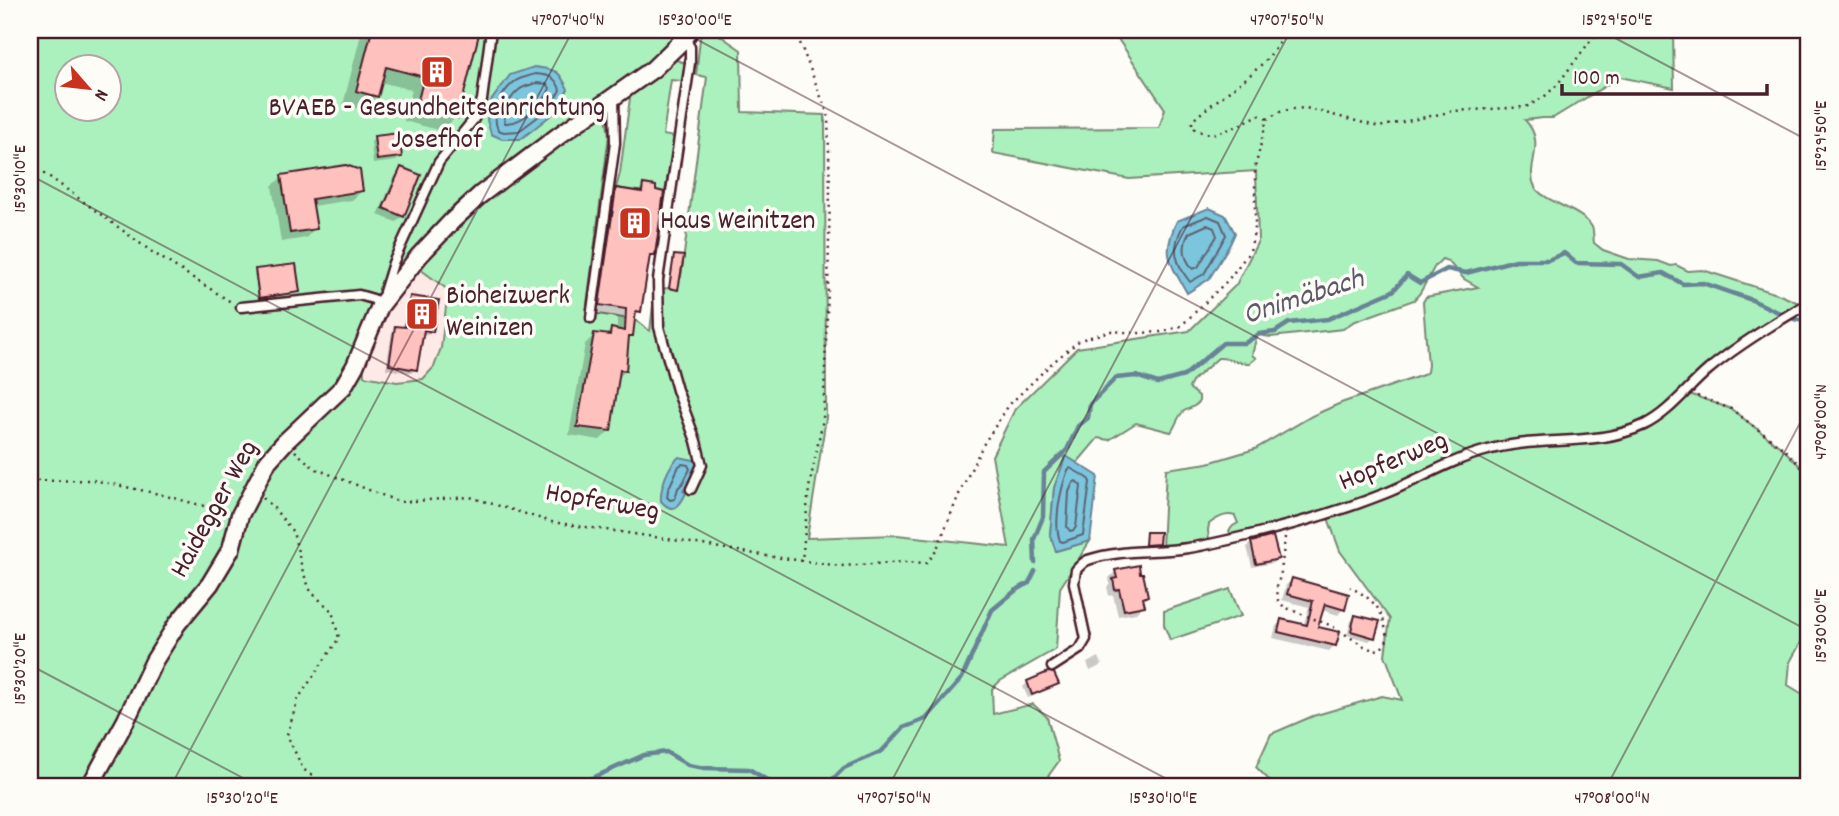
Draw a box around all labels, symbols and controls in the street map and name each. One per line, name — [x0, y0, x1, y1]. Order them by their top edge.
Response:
text: 47°07'40"N — [532, 9, 604, 34]
text: 15°30'00"E — [658, 9, 732, 34]
text: 47°07'50"N — [1250, 9, 1324, 34]
text: 15°29'50"E — [1582, 9, 1652, 34]
north arrow — [52, 52, 122, 122]
scale bar — [1562, 52, 1767, 96]
building icon: BVAEB - Gesundheitseinrichtung Josefhof — [418, 53, 456, 91]
text: 100 m — [1573, 65, 1620, 95]
text: N — [86, 84, 114, 105]
place label: BVAEB - Gesundheitseinrichtung Josefhof — [269, 90, 605, 162]
text: 15°29'50"E — [1810, 101, 1835, 171]
text: 15°30'10"E — [9, 145, 34, 213]
place label: Haus Weinitzen — [660, 203, 816, 243]
building icon: Haus Weinitzen — [616, 204, 654, 242]
water label: Onimäbach — [1238, 259, 1371, 339]
place label: Bioheizwerk Weinizen — [446, 278, 570, 350]
building icon: Bioheizwerk Weinizen — [403, 295, 441, 333]
text: 47°08'00"N — [1810, 384, 1835, 460]
street label: Hopferweg — [1333, 422, 1455, 504]
street label: Haidegger Weg — [162, 434, 270, 586]
street label: Hopferweg — [542, 474, 662, 534]
text: 15°30'00"E — [1810, 589, 1835, 663]
text: 15°30'20"E — [9, 633, 34, 705]
text: 15°30'20"E — [206, 787, 278, 812]
text: 47°07'50"N — [857, 787, 931, 812]
text: 15°30'10"E — [1129, 787, 1197, 812]
text: 47°08'00"N — [1574, 787, 1650, 812]

